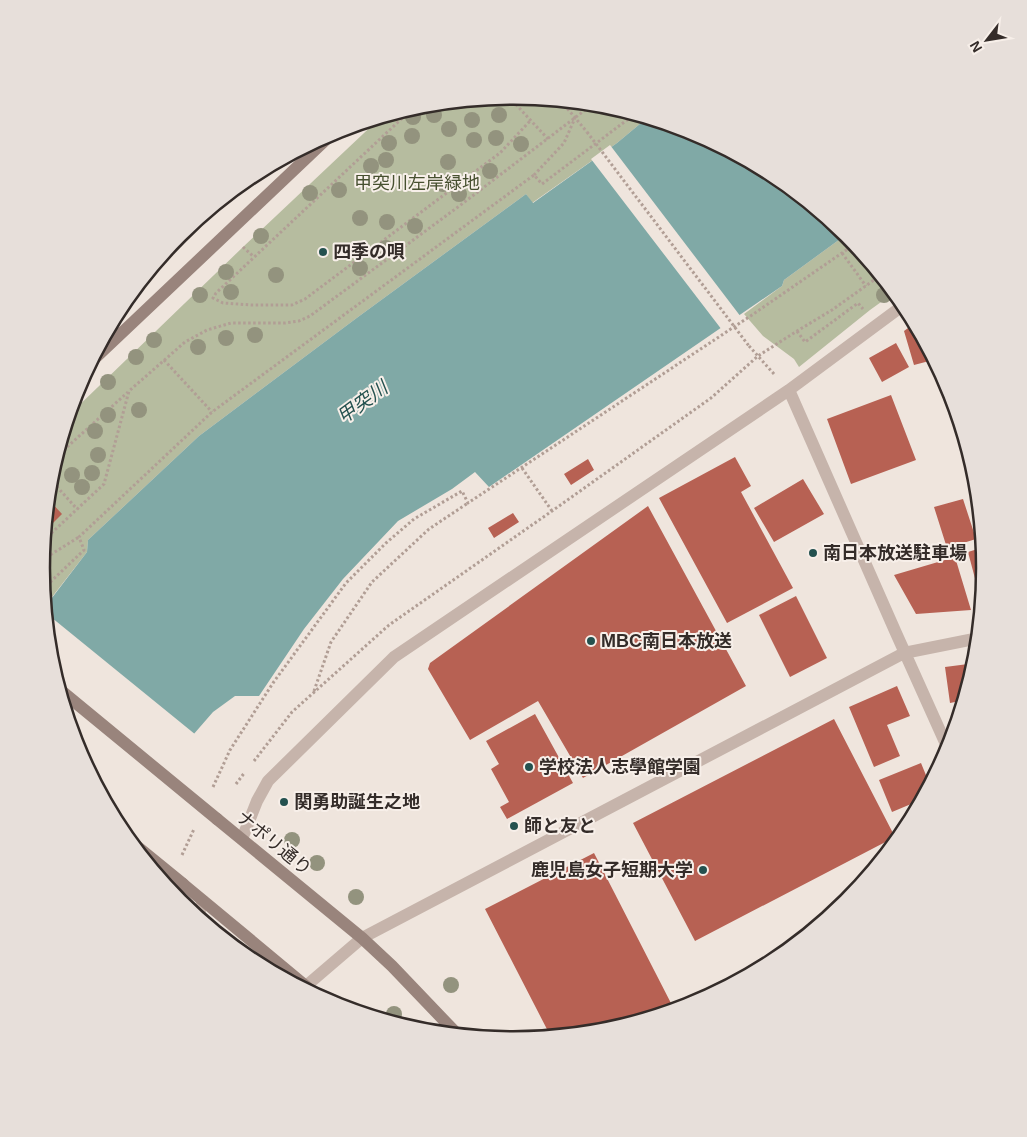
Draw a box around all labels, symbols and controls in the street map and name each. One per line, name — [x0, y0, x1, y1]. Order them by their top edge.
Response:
north arrow — [962, 15, 1012, 65]
text: N — [966, 38, 985, 55]
park label: 甲突川左岸緑地 — [354, 173, 480, 193]
place label: 四季の唄 — [333, 242, 405, 262]
marker: 四季の唄 — [317, 246, 329, 258]
water label: 甲突川 — [333, 376, 393, 428]
place label: 南日本放送駐車場 — [823, 543, 967, 563]
marker: 南日本放送駐車場 — [807, 547, 819, 559]
place label: MBC南日本放送 — [601, 631, 732, 651]
marker: MBC南日本放送 — [585, 635, 597, 647]
place label: 学校法人志學館学園 — [539, 757, 701, 777]
marker: 学校法人志學館学園 — [523, 761, 535, 773]
place label: 関勇助誕生之地 — [294, 792, 420, 812]
marker: 関勇助誕生之地 — [278, 796, 290, 808]
street label: ナポリ通り — [233, 807, 315, 879]
place label: 師と友と — [524, 816, 596, 836]
marker: 師と友と — [508, 820, 520, 832]
place label: 鹿児島女子短期大学 — [531, 860, 693, 880]
marker: 鹿児島女子短期大学 — [697, 864, 709, 876]

